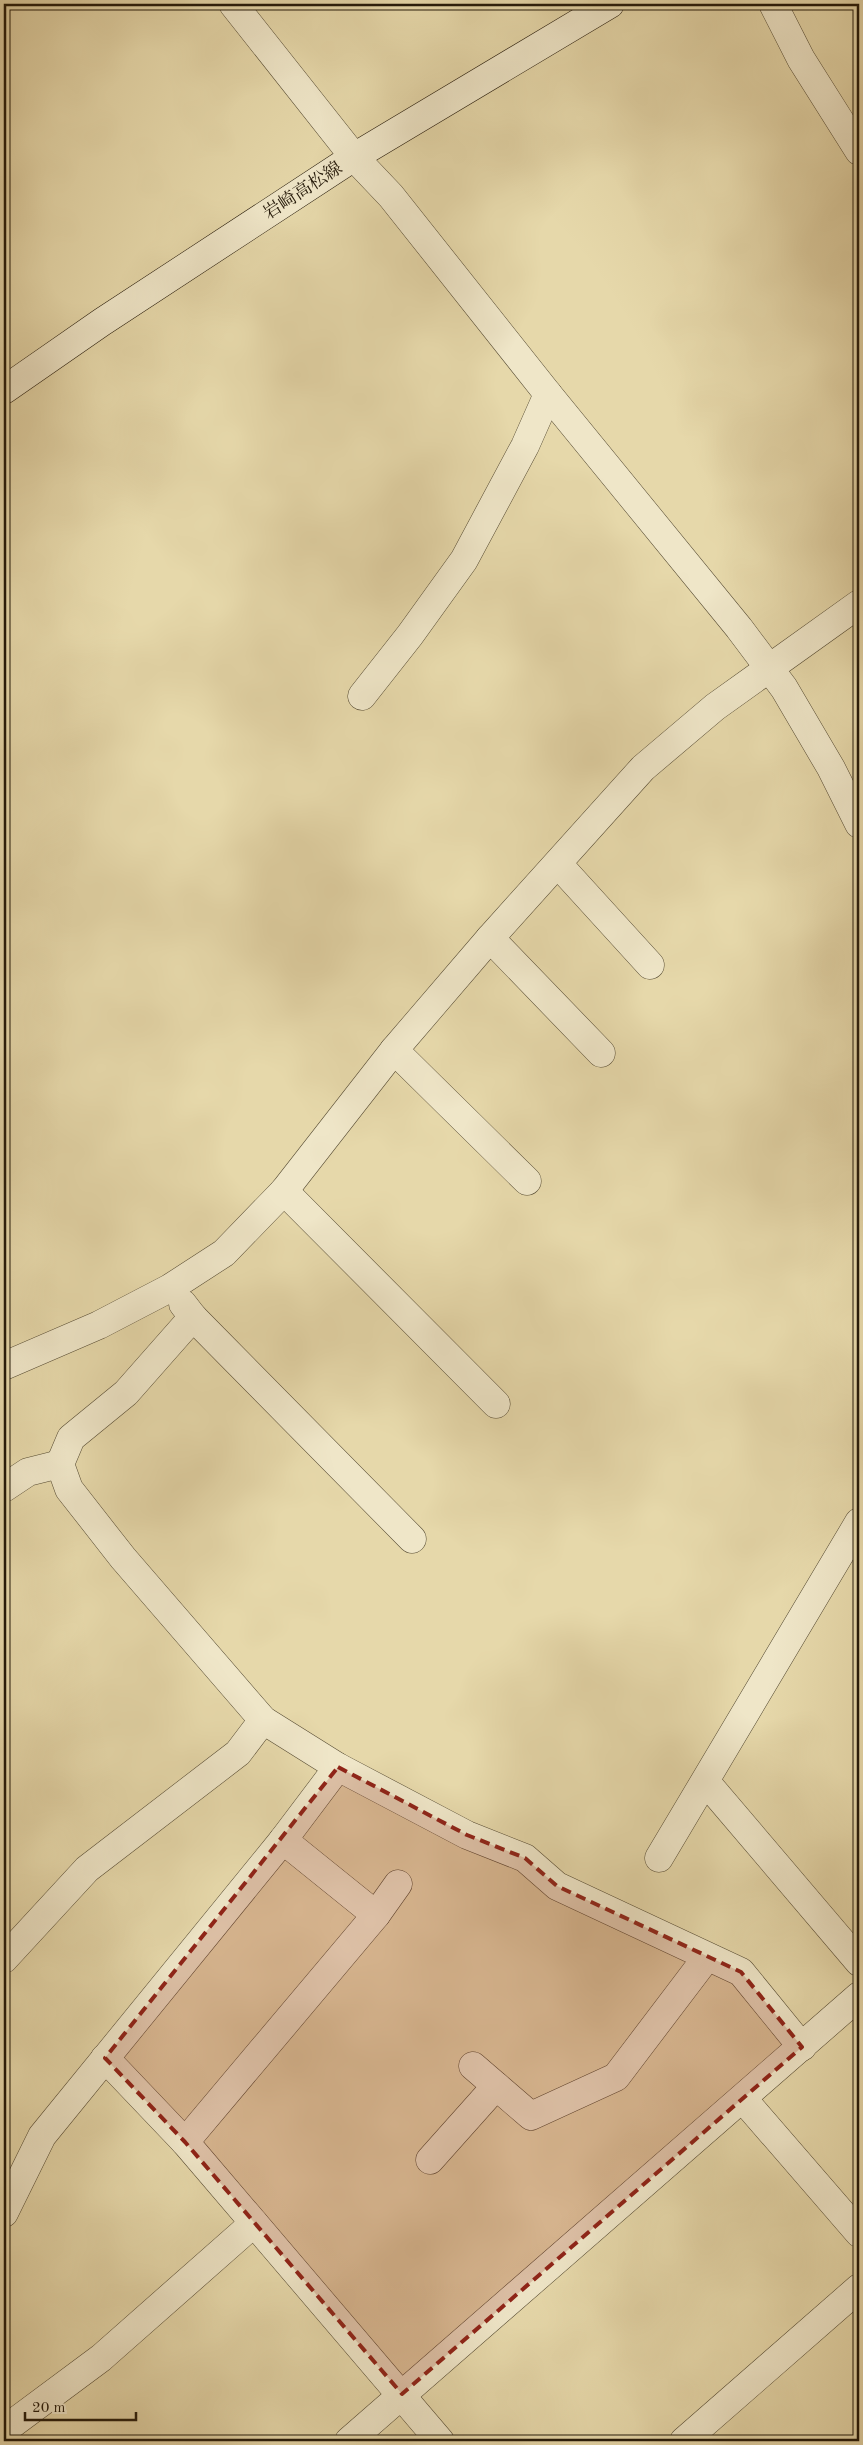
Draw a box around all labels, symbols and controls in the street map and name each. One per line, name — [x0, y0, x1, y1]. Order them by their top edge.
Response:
street label: 岩崎高松線 — [259, 157, 346, 223]
scale bar — [25, 2390, 136, 2422]
text: 20 m — [32, 2401, 66, 2416]

